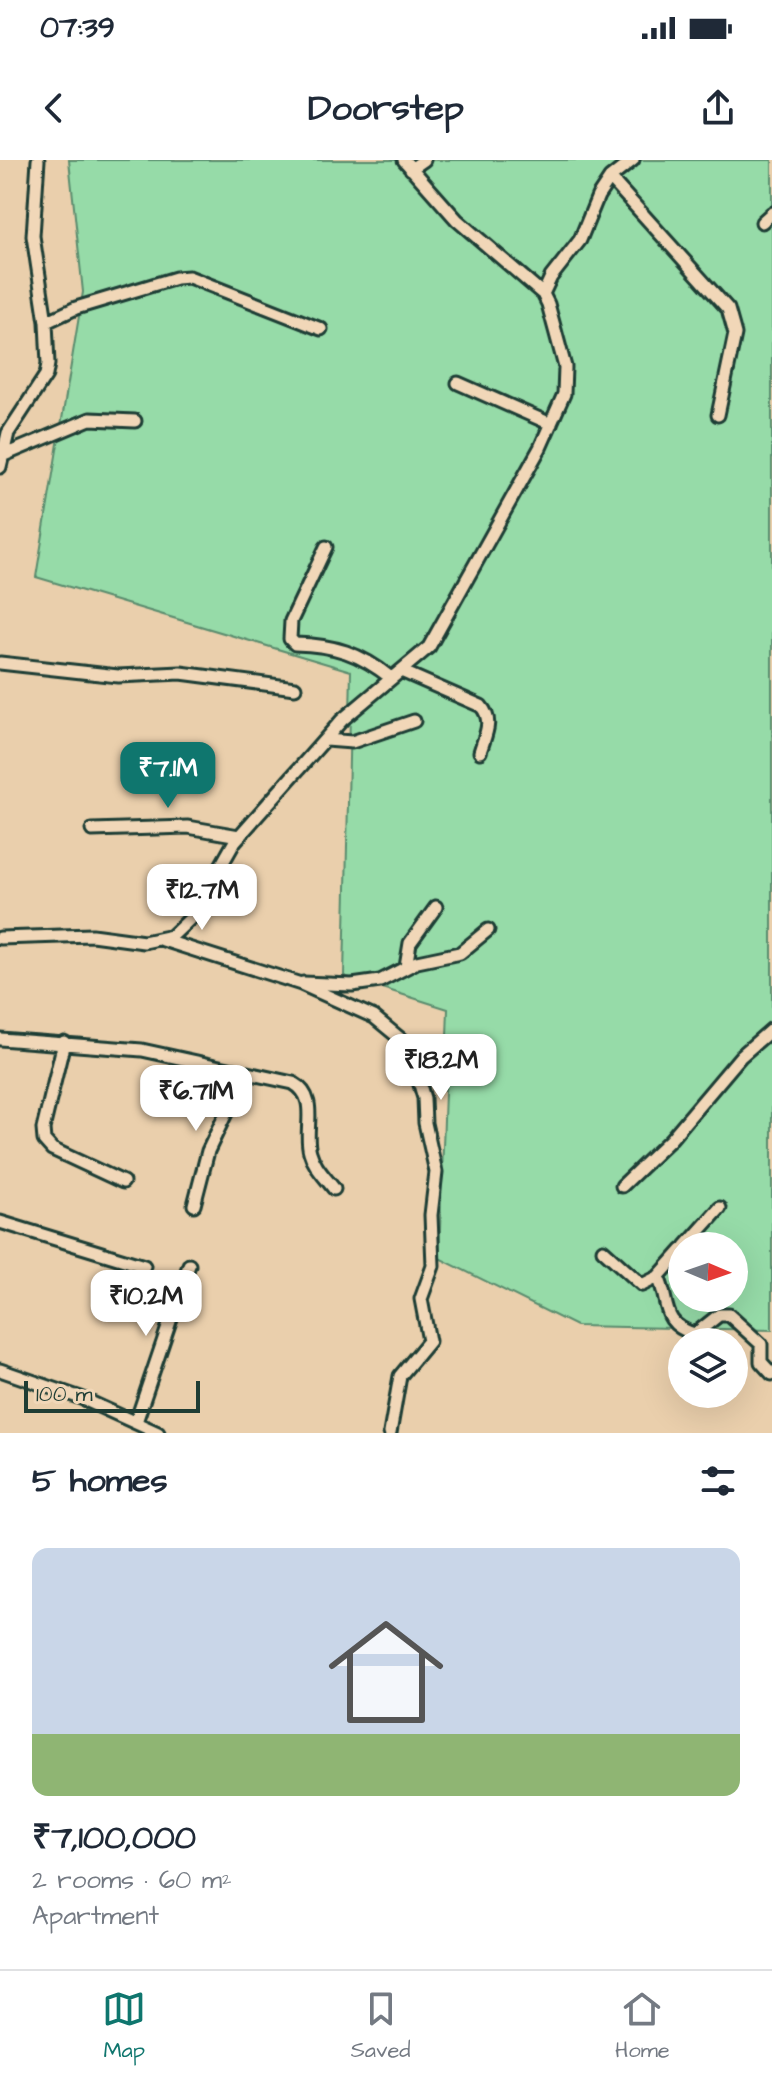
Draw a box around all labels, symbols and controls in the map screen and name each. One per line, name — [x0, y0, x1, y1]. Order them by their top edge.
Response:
text: 07:39 — [40, 7, 115, 49]
text: Doorstep — [308, 83, 464, 134]
icon: back — [32, 86, 76, 130]
icon: share — [696, 86, 740, 130]
pin: ₹7.1M — [112, 742, 224, 810]
text: ₹7.1M — [138, 750, 198, 786]
pin: ₹12.7M — [137, 864, 267, 932]
text: ₹12.7M — [165, 872, 239, 908]
pin: ₹18.2M — [376, 1034, 506, 1102]
text: ₹18.2M — [403, 1042, 479, 1078]
pin: ₹6.71M — [131, 1065, 261, 1133]
text: ₹6.71M — [158, 1073, 234, 1109]
north arrow — [668, 1232, 748, 1312]
map controls — [668, 1232, 748, 1408]
pin: ₹10.2M — [81, 1270, 211, 1338]
text: ₹10.2M — [109, 1278, 183, 1314]
button: layers — [668, 1328, 748, 1408]
scale bar — [24, 1377, 200, 1413]
text: 100 m — [36, 1379, 93, 1410]
text: 5 homes — [32, 1457, 168, 1505]
icon: filters — [696, 1459, 740, 1503]
icon: home — [314, 1600, 458, 1744]
text: ₹7,100,000 — [32, 1814, 196, 1862]
text: 2 rooms · 60 m² — [32, 1862, 232, 1898]
text: Apartment — [32, 1898, 159, 1934]
tab: Map — [102, 1987, 146, 2066]
tab: Saved — [351, 1987, 411, 2066]
tab: Home — [615, 1987, 670, 2066]

